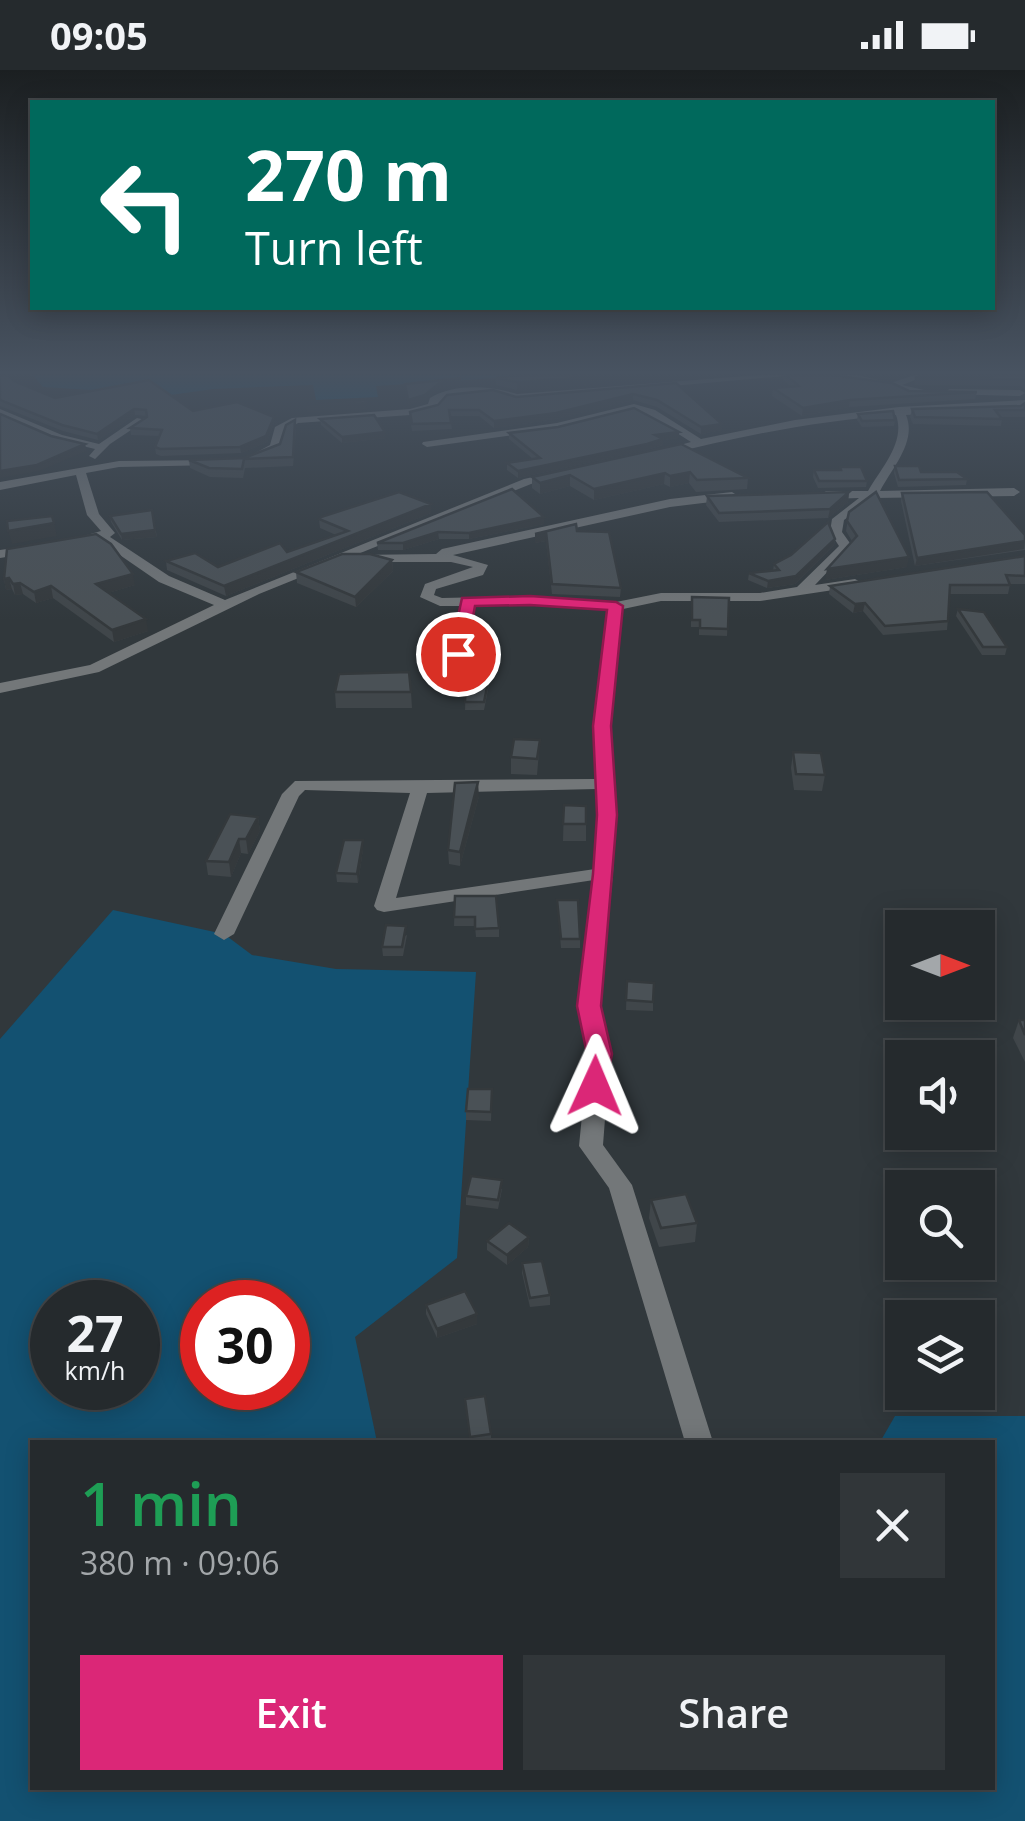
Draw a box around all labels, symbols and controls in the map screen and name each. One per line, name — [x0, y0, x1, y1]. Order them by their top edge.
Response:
text: 09:05 — [50, 9, 148, 61]
text: 270 m — [245, 126, 452, 222]
icon: left — [80, 140, 210, 270]
text: Turn left — [245, 217, 423, 278]
pin — [416, 612, 501, 697]
icon: arrive — [431, 627, 486, 682]
north arrow — [885, 910, 995, 1020]
map controls — [885, 910, 995, 1410]
position arrow — [543, 1034, 647, 1138]
button: sound — [885, 1040, 995, 1150]
button: search — [885, 1170, 995, 1280]
speed limit sign: 30 — [180, 1280, 310, 1410]
text: 27 — [66, 1299, 124, 1367]
button: layers — [885, 1300, 995, 1410]
text: km/h — [65, 1353, 125, 1387]
text: 1 min — [80, 1462, 242, 1544]
button: close — [840, 1473, 945, 1578]
text: 380 m · 09:06 — [80, 1541, 279, 1584]
button: Exit — [80, 1655, 503, 1770]
button: Share — [523, 1655, 945, 1770]

